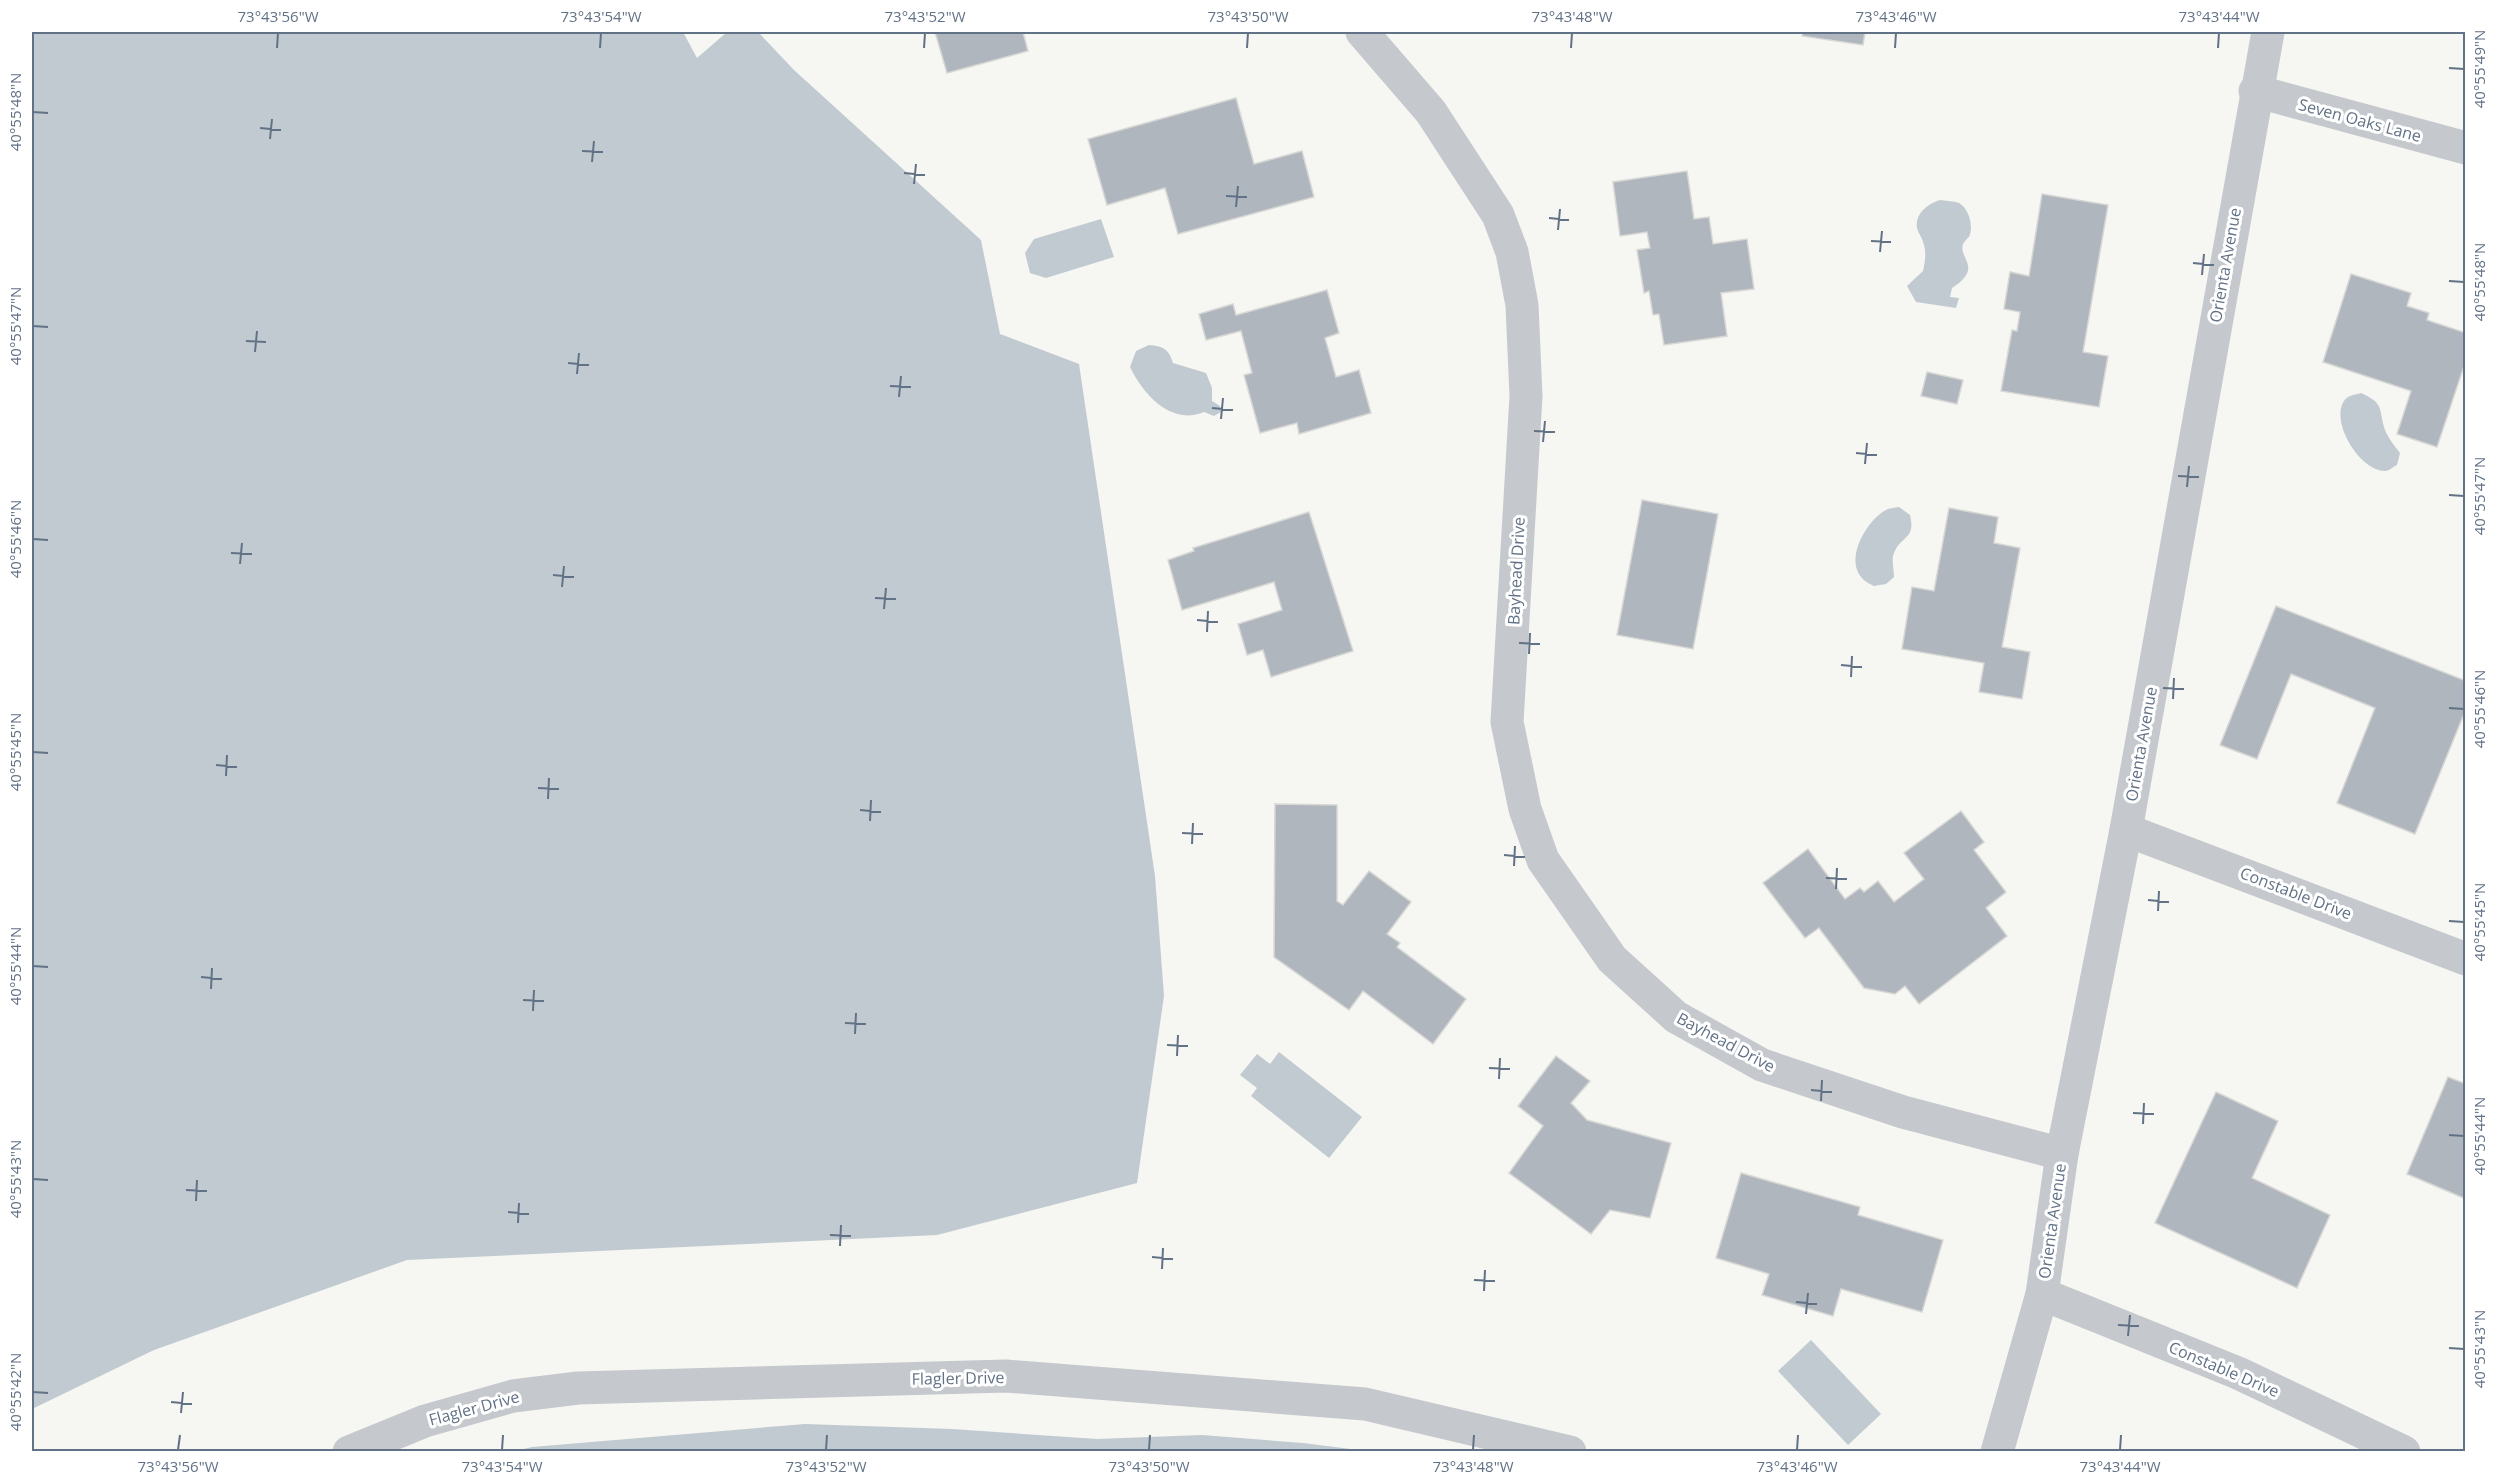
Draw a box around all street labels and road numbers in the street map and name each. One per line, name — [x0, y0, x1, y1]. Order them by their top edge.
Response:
street label: Seven Oaks Lane — [2296, 93, 2424, 147]
street label: Orienta Avenue — [2204, 206, 2246, 324]
street label: Bayhead Drive — [1502, 516, 1530, 626]
street label: Orienta Avenue — [2120, 685, 2162, 803]
street label: Constable Drive — [2237, 862, 2355, 924]
street label: Bayhead Drive — [1673, 1007, 1779, 1077]
street label: Orienta Avenue — [2033, 1162, 2071, 1280]
street label: Constable Drive — [2165, 1336, 2283, 1402]
street label: Flagler Drive — [911, 1366, 1005, 1390]
street label: Flagler Drive — [426, 1385, 522, 1431]

